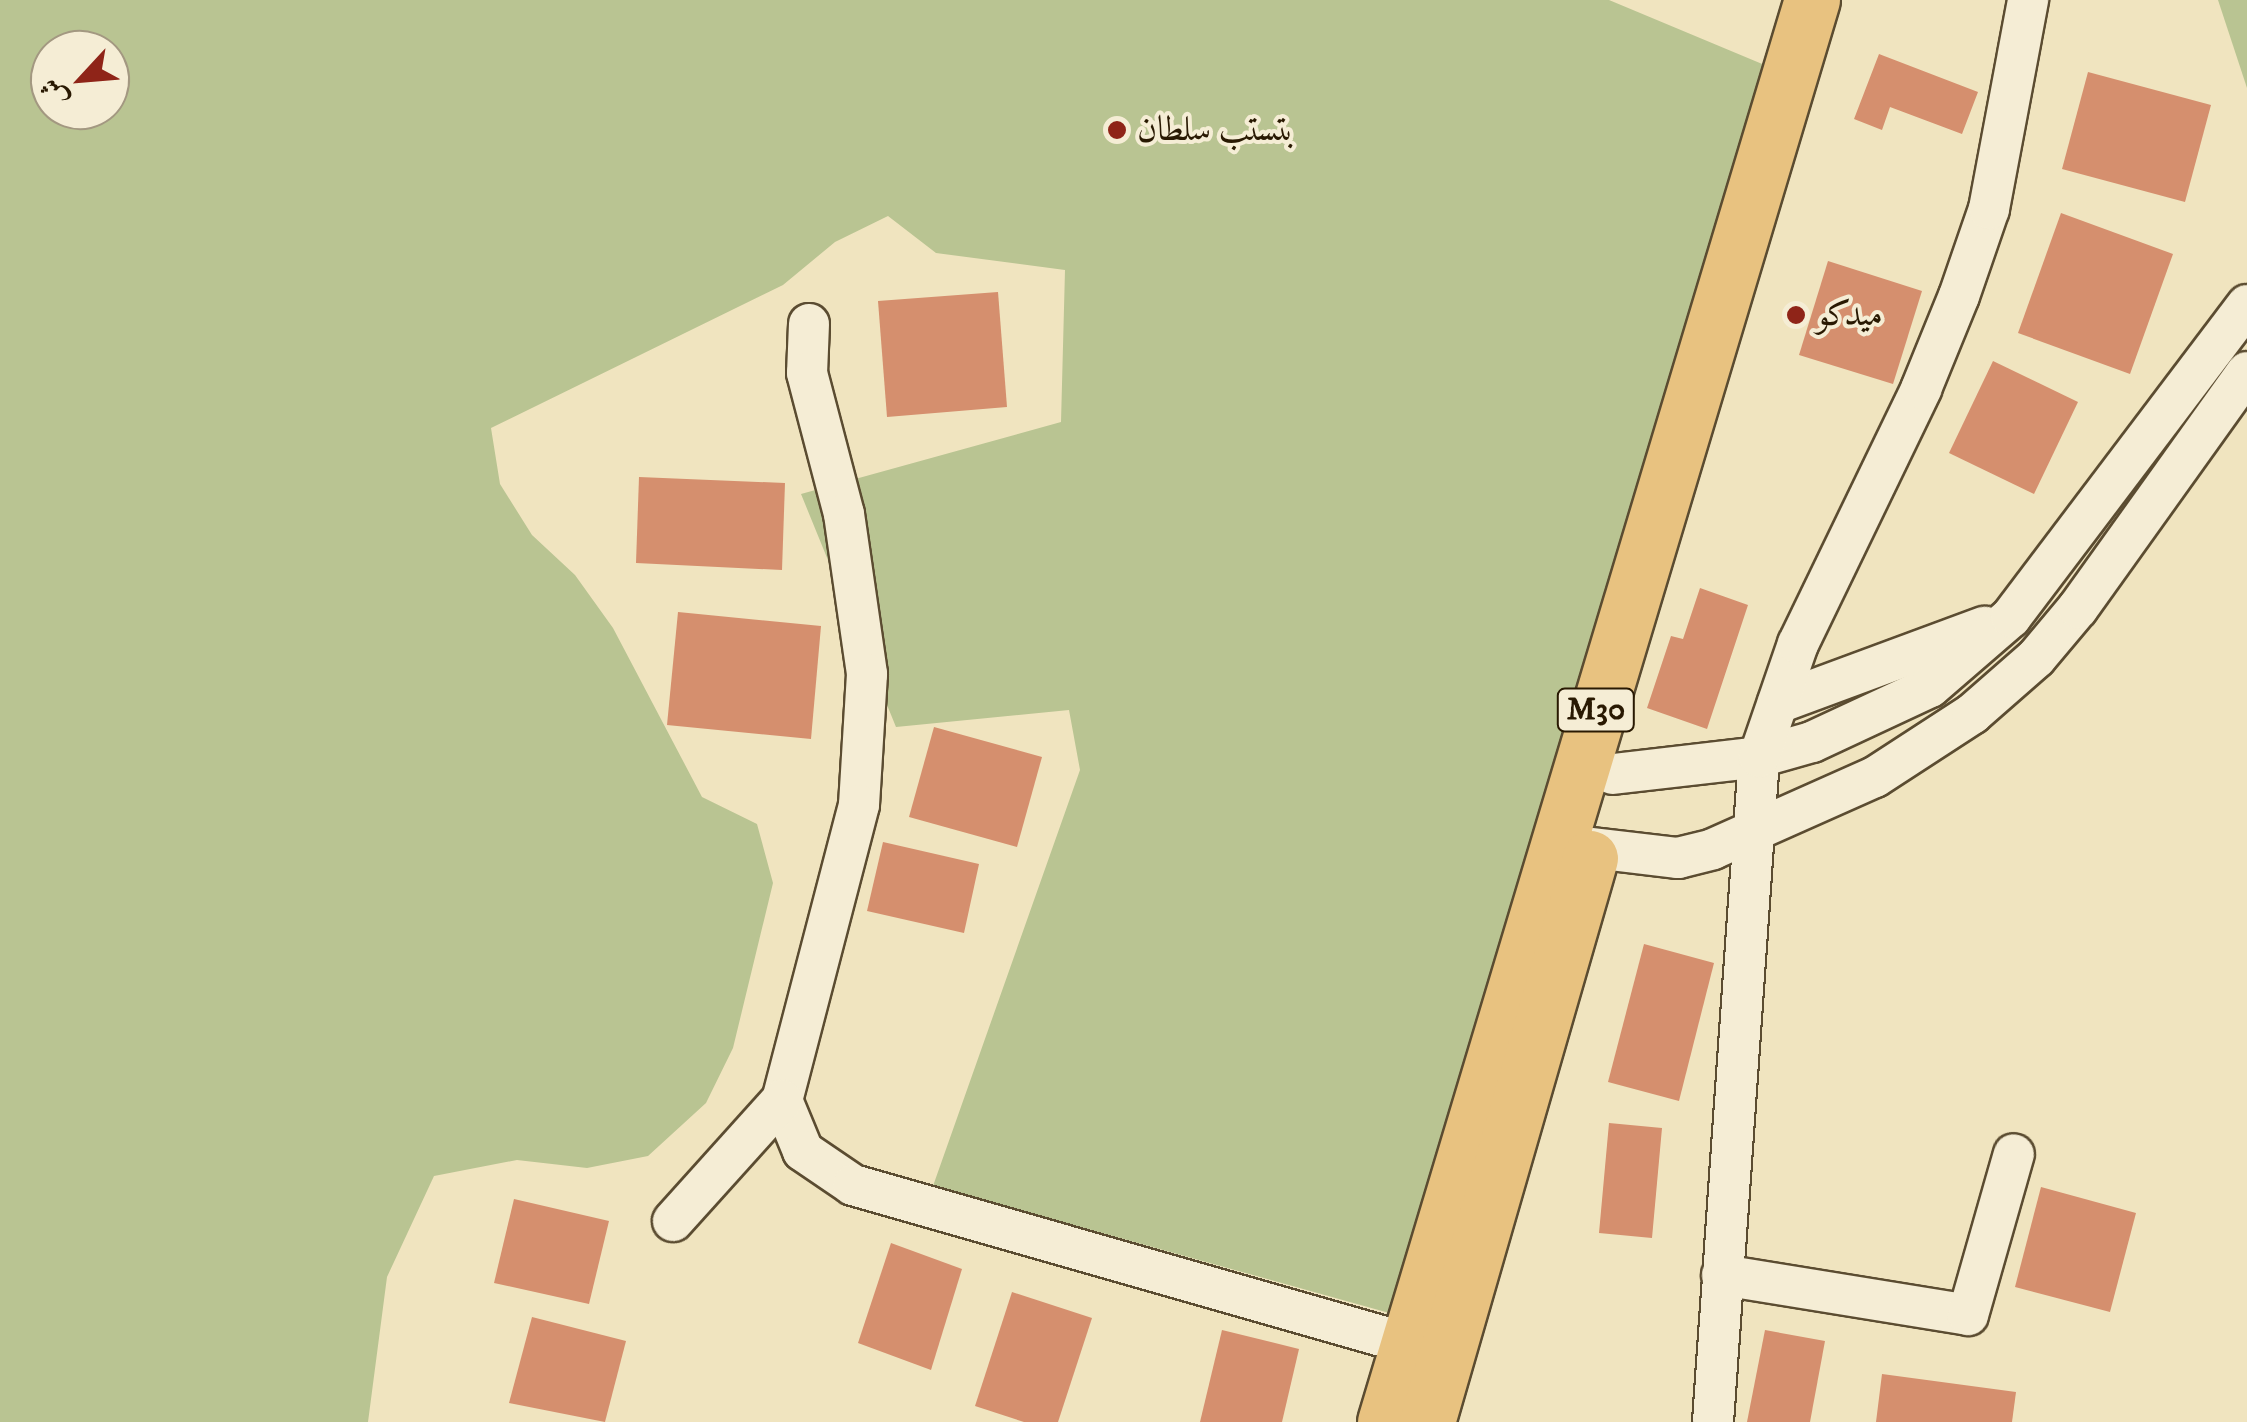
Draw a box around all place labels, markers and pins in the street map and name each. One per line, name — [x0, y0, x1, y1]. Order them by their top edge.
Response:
place label: بتستب سلطان — [1137, 109, 1295, 151]
marker: بتستب سلطان — [1106, 119, 1128, 141]
place label: ميدكو — [1816, 294, 1883, 336]
marker: ميدكو — [1785, 304, 1807, 326]

